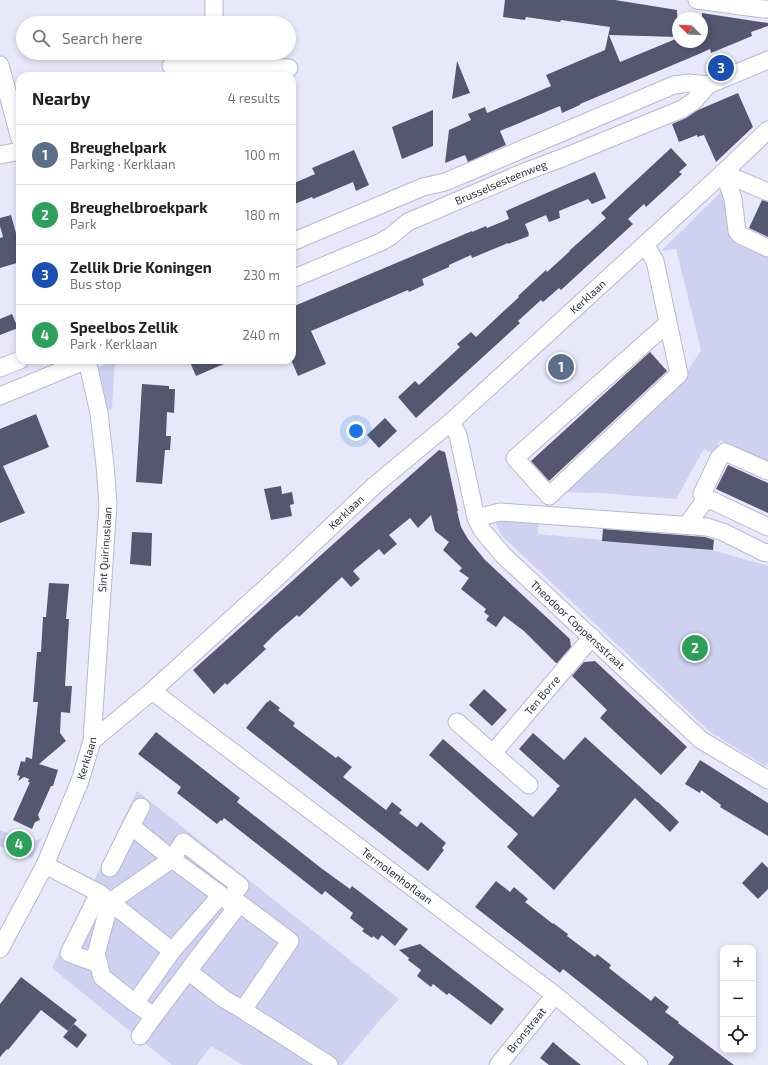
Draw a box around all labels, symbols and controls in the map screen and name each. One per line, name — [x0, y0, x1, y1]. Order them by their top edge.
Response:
north arrow — [672, 12, 708, 48]
search box — [16, 16, 296, 60]
icon: search — [30, 27, 52, 49]
text: Search here — [62, 29, 143, 47]
pin: 3 — [708, 53, 734, 83]
text: Nearby — [32, 88, 90, 108]
text: 4 results — [228, 90, 280, 106]
text: Breughelpark — [70, 138, 167, 156]
text: 1 — [42, 147, 48, 163]
text: 100 m — [245, 147, 280, 163]
text: Parking · Kerklaan — [70, 156, 176, 172]
street label: Brusselsesteenweg — [453, 157, 549, 207]
text: Breughelbroekpark — [70, 198, 208, 216]
text: 2 — [41, 207, 49, 223]
text: 180 m — [245, 207, 280, 223]
text: Park — [70, 216, 97, 232]
text: Zellik Drie Koningen — [70, 258, 212, 276]
text: 3 — [41, 267, 49, 283]
text: 230 m — [243, 267, 280, 283]
text: Bus stop — [70, 276, 121, 292]
street label: Kerklaan — [567, 277, 608, 316]
text: Speelbos Zellik — [70, 318, 178, 336]
text: 4 — [41, 327, 49, 343]
text: 240 m — [243, 327, 280, 343]
text: Park · Kerklaan — [70, 336, 157, 352]
pin: 1 — [548, 352, 574, 382]
your location — [346, 421, 366, 441]
street label: Kerklaan — [325, 492, 366, 532]
street label: Sint Quirinuslaan — [95, 506, 114, 593]
street label: Theodoor Coppensstraat — [528, 577, 628, 672]
pin: 2 — [682, 633, 708, 663]
street label: Ten Borre — [522, 672, 562, 717]
street label: Kerklaan — [74, 737, 98, 781]
pin: 4 — [6, 829, 32, 859]
street label: Termolenhoflaan — [359, 845, 435, 906]
map controls — [720, 945, 756, 1053]
button: + — [720, 945, 756, 981]
button: − — [720, 981, 756, 1017]
street label: Bronstraat — [504, 1005, 548, 1055]
button: locate — [720, 1017, 756, 1053]

